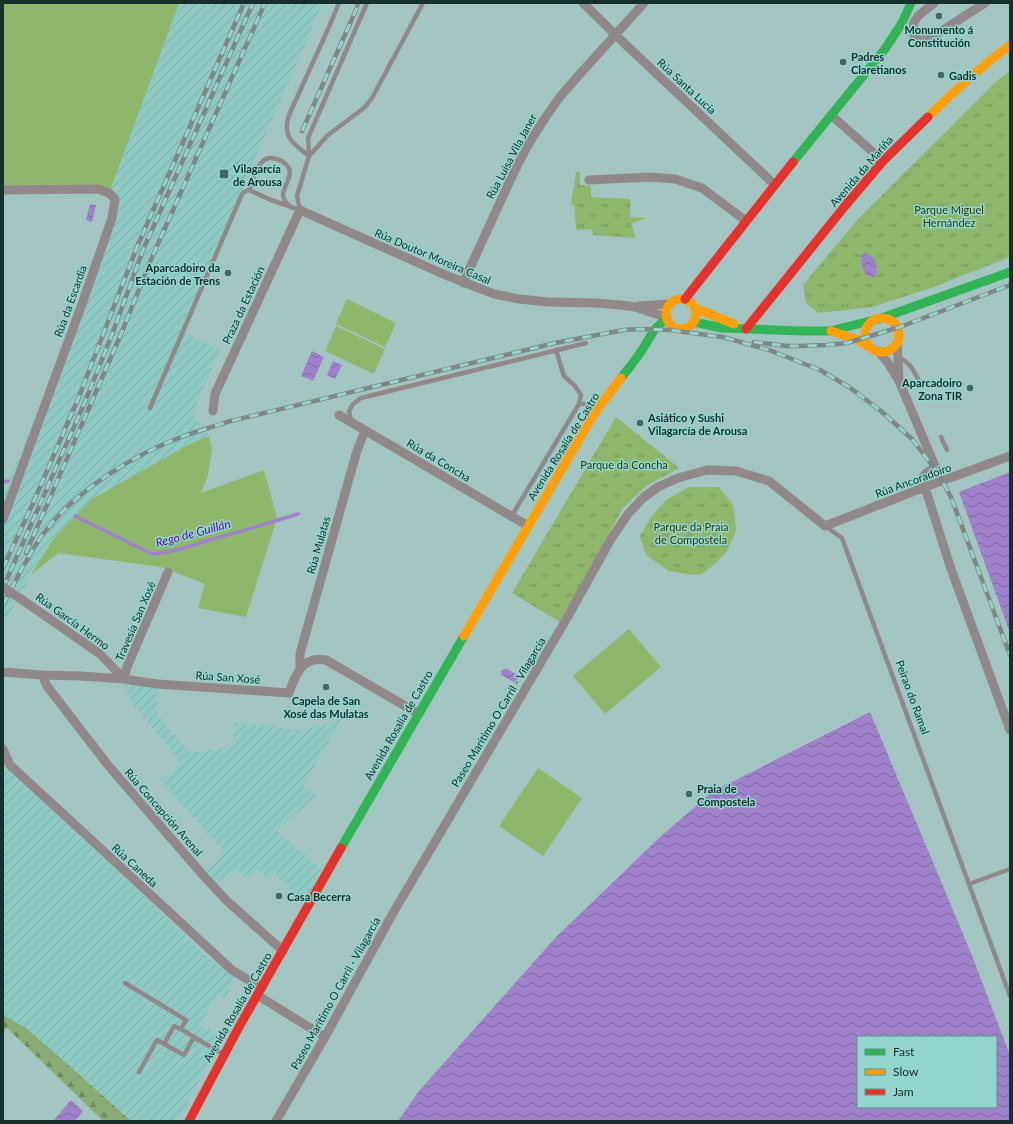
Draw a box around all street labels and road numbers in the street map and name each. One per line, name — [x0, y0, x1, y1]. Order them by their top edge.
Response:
street label: Rúa Santa Lucía — [655, 55, 719, 117]
street label: Rúa Luisa Vila Janer — [483, 111, 539, 201]
street label: Avenida da Mariña — [827, 133, 895, 209]
street label: Rúa Doutor Moreira Casal — [373, 226, 493, 286]
street label: Rúa da Escardia — [51, 263, 89, 339]
street label: Praza da Estación — [219, 264, 267, 346]
street label: Avenida Rosalía de Castro — [525, 390, 601, 502]
street label: Rúa da Concha — [405, 436, 473, 484]
street label: Rúa Ancoradoiro — [873, 460, 953, 500]
street label: Rúa Mulatas — [304, 514, 333, 575]
street label: Travesía San Xosé — [112, 579, 158, 663]
street label: Rúa García Hermo — [34, 590, 112, 652]
street label: Paseo Marítimo O Carril - Vilagarcía — [448, 635, 548, 789]
street label: Peirao do Ramal — [894, 658, 932, 736]
street label: Rúa San Xosé — [195, 668, 261, 686]
street label: Avenida Rosalía de Castro — [361, 668, 435, 782]
street label: Rúa Concepción Arenal — [122, 766, 206, 858]
street label: Rúa Caneda — [110, 841, 160, 889]
street label: Paseo Marítimo O Carril - Vilagarcía — [288, 915, 382, 1071]
street label: Avenida Rosalía de Castro — [200, 950, 274, 1064]

